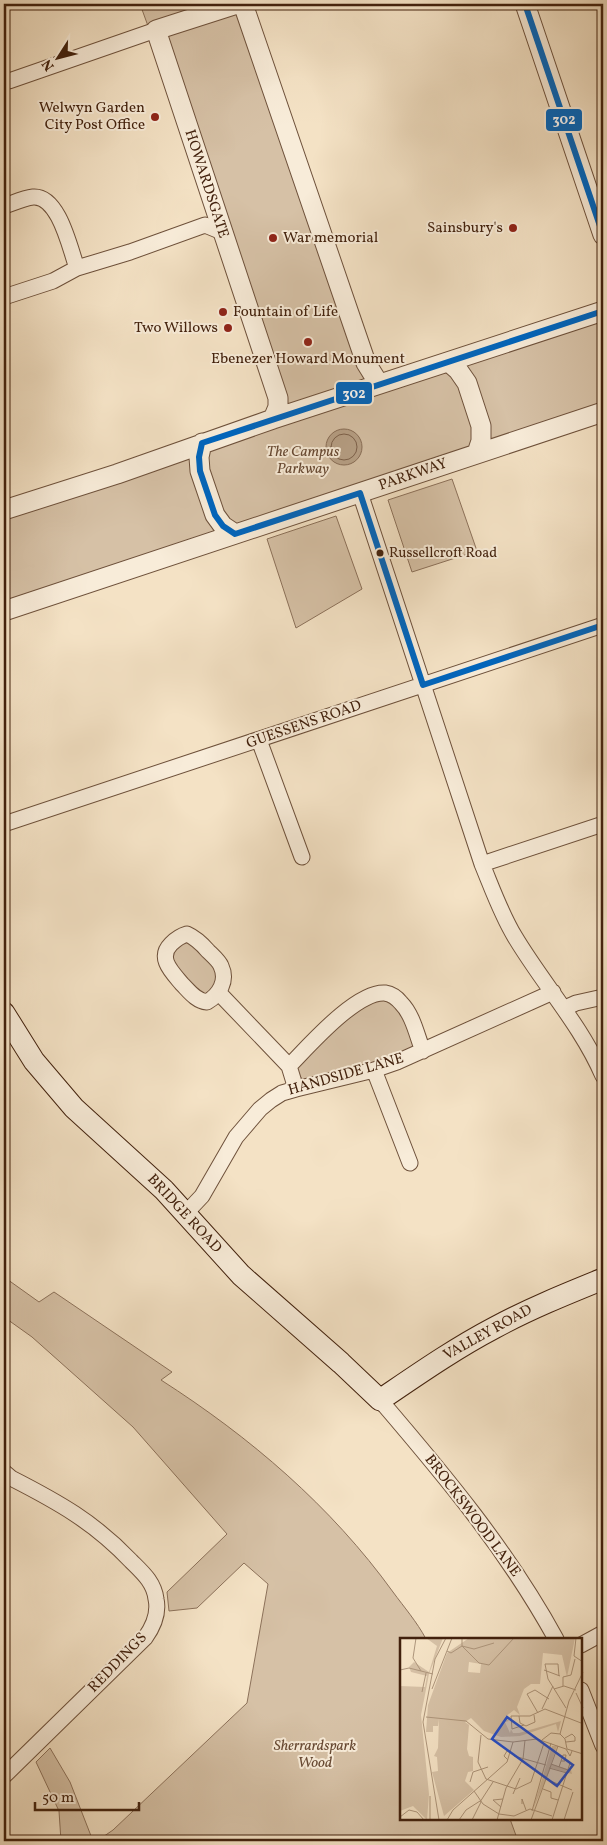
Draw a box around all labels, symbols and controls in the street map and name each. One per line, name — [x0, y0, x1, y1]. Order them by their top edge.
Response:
north arrow — [32, 32, 82, 82]
text: N — [38, 55, 59, 74]
place label: Welwyn Garden City Post Office — [39, 98, 145, 136]
line badge: 302 — [545, 108, 583, 132]
marker: Welwyn Garden City Post Office — [149, 111, 161, 123]
text: 302 — [553, 111, 575, 130]
street label: HOWARDSGATE — [179, 127, 233, 241]
place label: Sainsbury's — [427, 218, 503, 239]
marker: Sainsbury's — [507, 222, 519, 234]
place label: War memorial — [283, 228, 378, 249]
marker: War memorial — [267, 232, 279, 244]
place label: Fountain of Life — [233, 302, 338, 323]
marker: Fountain of Life — [217, 306, 229, 318]
place label: Two Willows — [134, 318, 218, 339]
marker: Two Willows — [222, 322, 234, 334]
marker: Ebenezer Howard Monument — [302, 336, 314, 348]
place label: Ebenezer Howard Monument — [211, 349, 405, 370]
line badge: 302 — [335, 381, 373, 405]
text: 302 — [343, 385, 365, 404]
park label: The Campus Parkway — [267, 442, 340, 480]
street label: PARKWAY — [376, 453, 451, 497]
place label: Russellcroft Road — [389, 544, 497, 563]
marker: Russellcroft Road — [375, 548, 385, 558]
street label: GUESSENS ROAD — [244, 695, 364, 755]
street label: HANDSIDE LANE — [286, 1048, 406, 1102]
street label: BRIDGE ROAD — [142, 1170, 226, 1258]
street label: VALLEY ROAD — [440, 1300, 536, 1366]
street label: BROCKSWOOD LANE — [419, 1450, 525, 1582]
street label: REDDINGS — [84, 1628, 152, 1698]
inset map — [400, 1638, 582, 1820]
park label: Sherrardspark Wood — [274, 1736, 356, 1774]
scale bar — [35, 1780, 139, 1812]
text: 50 m — [42, 1788, 74, 1809]

